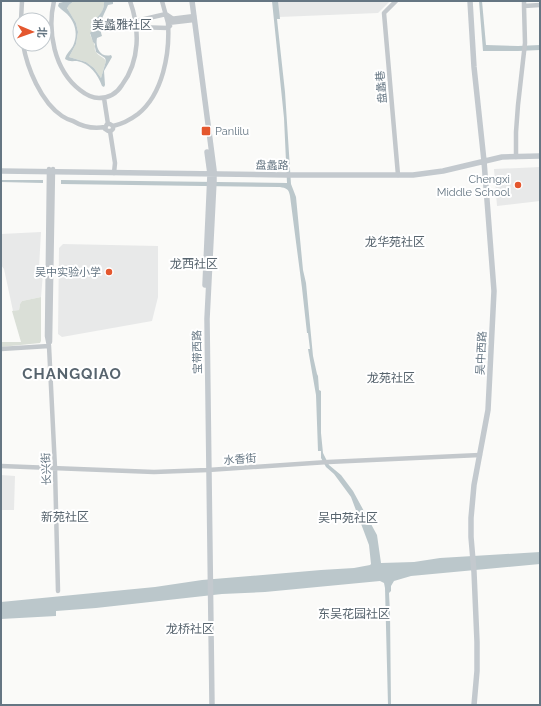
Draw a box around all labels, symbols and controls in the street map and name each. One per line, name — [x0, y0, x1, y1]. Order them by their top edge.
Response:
north arrow — [12, 12, 52, 52]
district label: 美蠡雅社区 — [92, 18, 152, 32]
text: 北 — [35, 27, 48, 38]
street label: 盘蠡巷 — [374, 70, 389, 104]
marker: Panlilu — [200, 125, 212, 137]
place label: Panlilu — [215, 125, 249, 138]
street label: 盘蠡路 — [255, 159, 289, 172]
place label: Chengxi Middle School — [437, 173, 510, 199]
marker: Chengxi Middle School — [513, 180, 523, 190]
district label: 龙华苑社区 — [365, 235, 425, 249]
district label: 龙西社区 — [170, 257, 218, 271]
place label: 吴中实验小学 — [35, 266, 101, 279]
marker: 吴中实验小学 — [104, 267, 114, 277]
street label: 宝带西路 — [191, 330, 204, 374]
street label: 吴中西路 — [474, 331, 489, 375]
district label: CHANGQIAO — [22, 365, 122, 383]
district label: 龙苑社区 — [367, 371, 415, 385]
street label: 长兴街 — [39, 452, 54, 486]
street label: 水香街 — [223, 452, 257, 467]
district label: 新苑社区 — [41, 510, 89, 524]
district label: 吴中苑社区 — [318, 511, 378, 525]
district label: 东吴花园社区 — [318, 607, 390, 621]
district label: 龙桥社区 — [166, 622, 214, 636]

